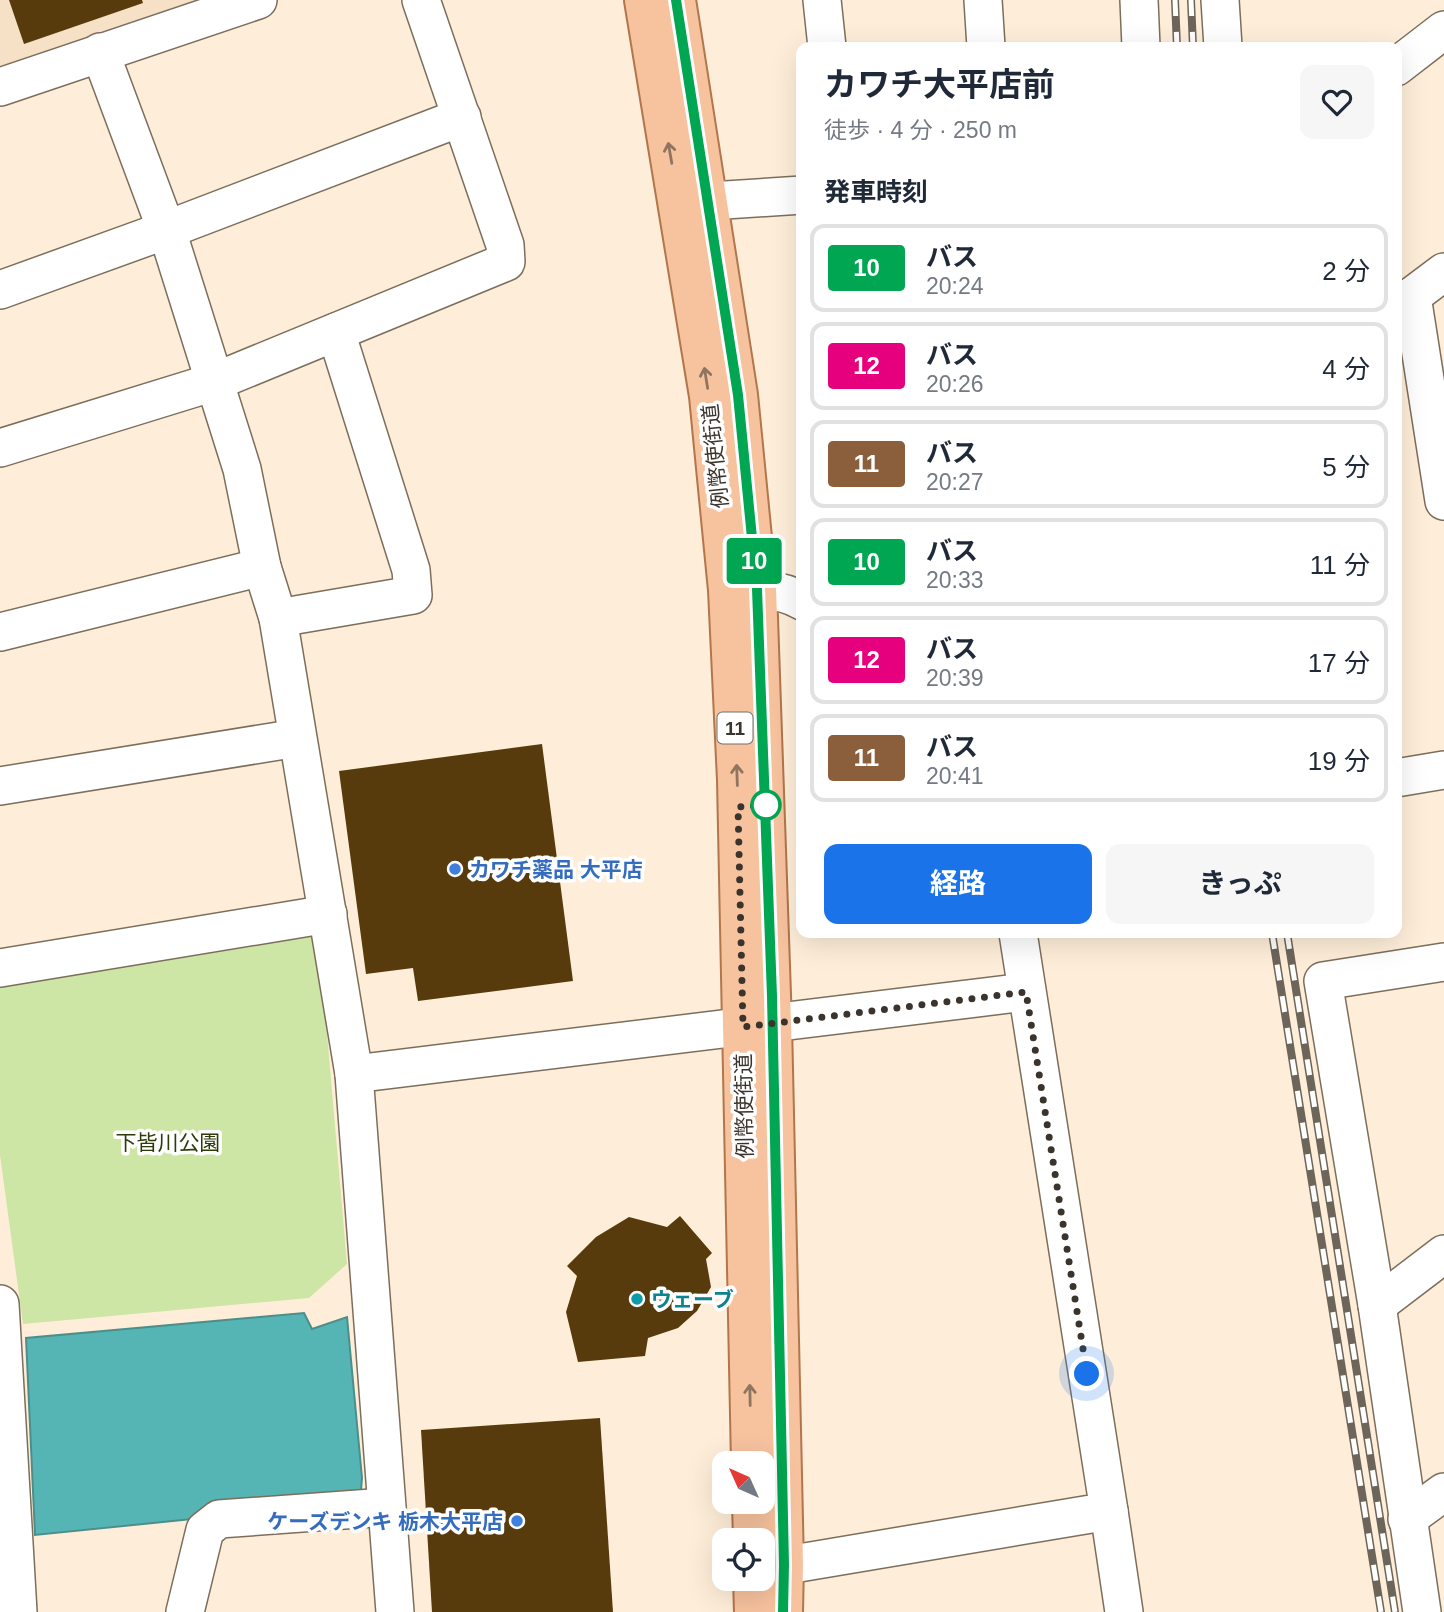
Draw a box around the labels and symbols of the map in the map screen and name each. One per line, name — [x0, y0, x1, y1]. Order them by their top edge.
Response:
one-way arrow — [663, 142, 676, 165]
one-way arrow — [699, 367, 712, 390]
street label: 例幣使街道 — [698, 403, 732, 509]
line badge: 10 — [722, 538, 786, 584]
road number: 11 — [718, 712, 752, 744]
one-way arrow — [730, 764, 743, 787]
unlabelled marker — [751, 790, 781, 820]
place label: カワチ薬品 大平店 — [469, 858, 643, 881]
marker: カワチ薬品 大平店 — [447, 861, 463, 877]
street label: 例幣使街道 — [732, 1053, 756, 1159]
park label: 下皆川公園 — [116, 1131, 221, 1154]
place label: ウェーブ — [651, 1288, 734, 1311]
marker: ウェーブ — [629, 1291, 645, 1307]
your location — [1069, 1356, 1104, 1391]
one-way arrow — [743, 1384, 757, 1407]
north arrow — [712, 1451, 775, 1514]
place label: ケーズデンキ 栃木大平店 — [267, 1510, 503, 1533]
marker: ケーズデンキ 栃木大平店 — [509, 1513, 525, 1529]

